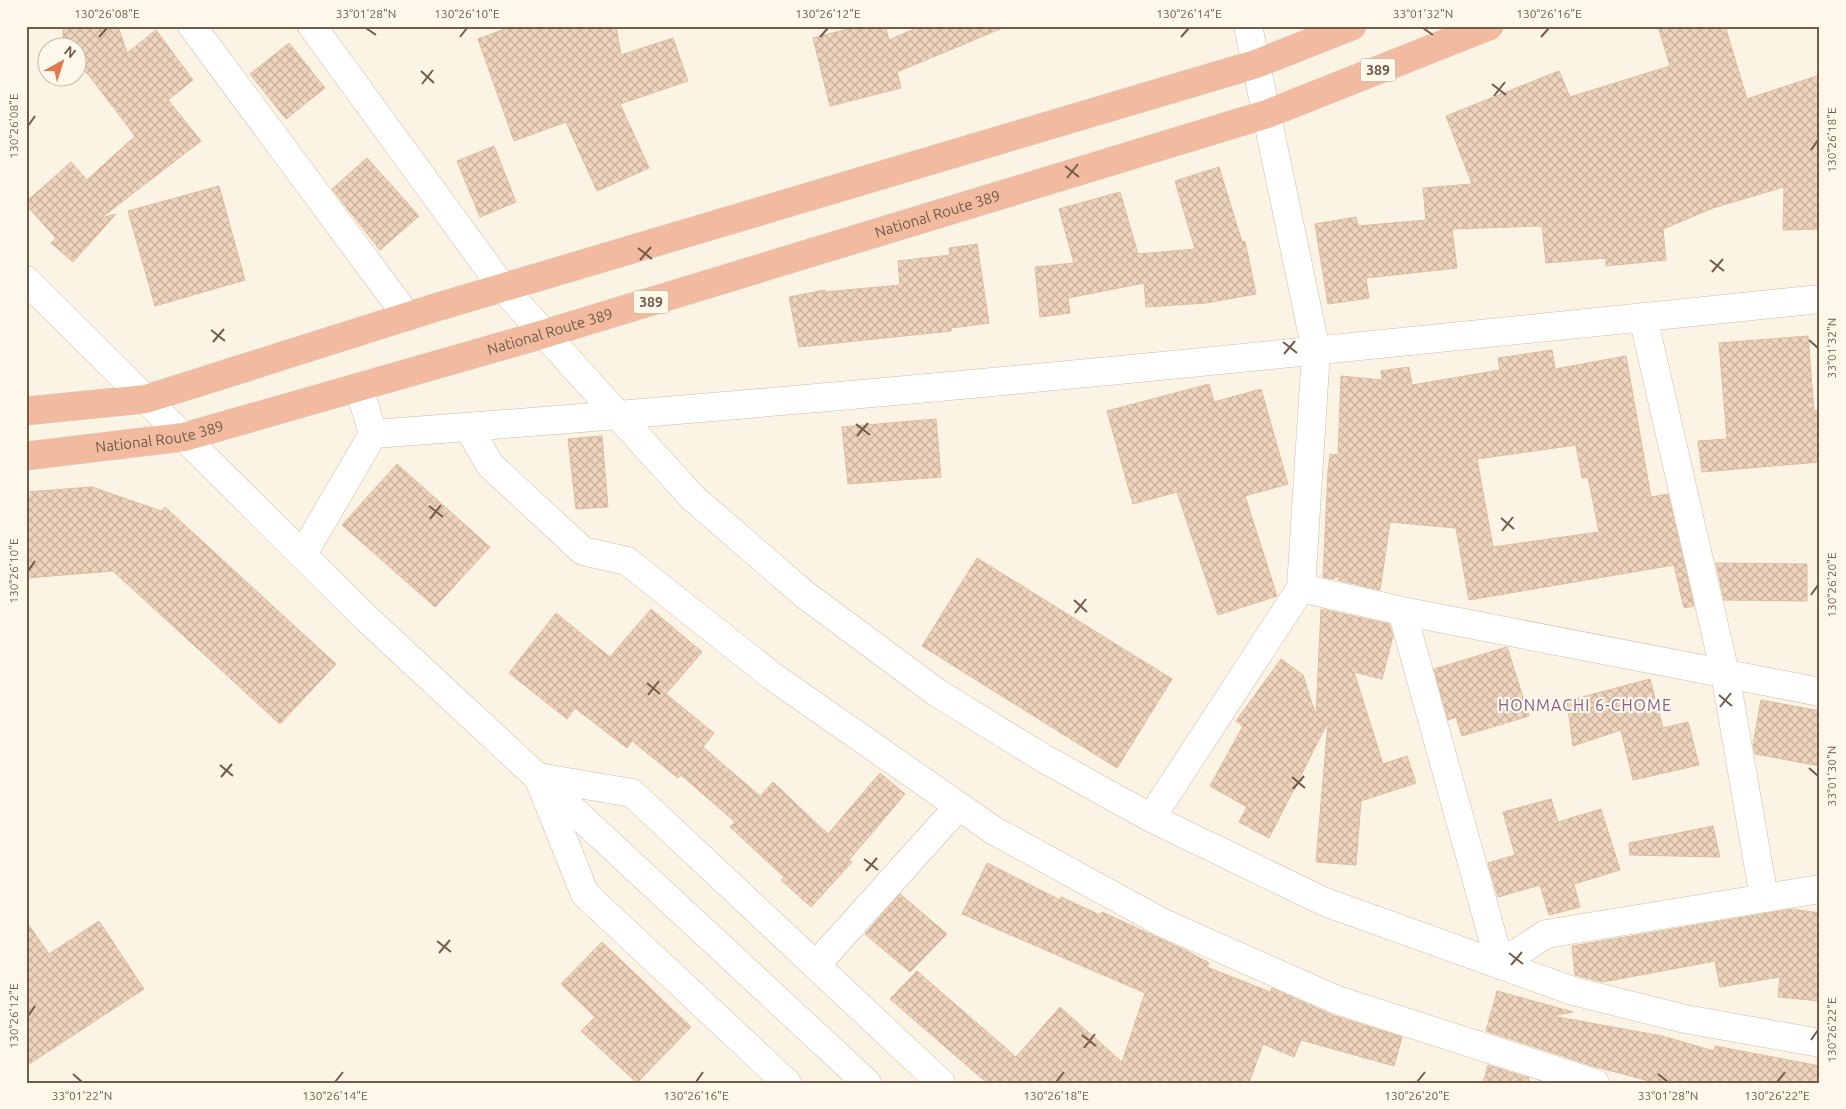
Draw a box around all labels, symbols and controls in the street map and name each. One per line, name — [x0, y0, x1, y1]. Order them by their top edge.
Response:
text: 130°26'08"E — [74, 7, 140, 20]
text: 33°01'28"N — [336, 7, 396, 20]
text: 130°26'10"E — [434, 7, 500, 20]
text: 130°26'12"E — [795, 7, 861, 20]
text: 130°26'14"E — [1156, 7, 1222, 20]
text: 33°01'32"N — [1393, 7, 1453, 20]
text: 130°26'16"E — [1516, 7, 1582, 20]
north arrow — [38, 38, 88, 88]
text: N — [61, 42, 79, 61]
road number: 389 — [1360, 58, 1396, 82]
text: 130°26'08"E — [7, 93, 20, 159]
text: 130°26'18"E — [1825, 107, 1838, 173]
street label: National Route 389 — [873, 187, 1002, 241]
road number: 389 — [634, 290, 668, 314]
street label: National Route 389 — [485, 305, 615, 358]
text: 33°01'32"N — [1825, 318, 1838, 378]
street label: National Route 389 — [94, 417, 226, 456]
text: 130°26'10"E — [7, 538, 20, 604]
text: 130°26'20"E — [1825, 552, 1838, 618]
district label: HONMACHI 6-CHOME — [1498, 696, 1672, 714]
text: 33°01'30"N — [1825, 746, 1838, 806]
text: 130°26'12"E — [7, 983, 20, 1049]
text: 130°26'22"E — [1825, 997, 1838, 1063]
text: 33°01'22"N — [52, 1089, 112, 1102]
text: 130°26'14"E — [302, 1089, 368, 1102]
text: 130°26'16"E — [663, 1089, 729, 1102]
text: 130°26'18"E — [1023, 1089, 1089, 1102]
text: 130°26'20"E — [1384, 1089, 1450, 1102]
text: 33°01'28"N — [1638, 1089, 1698, 1102]
text: 130°26'22"E — [1744, 1089, 1810, 1102]

